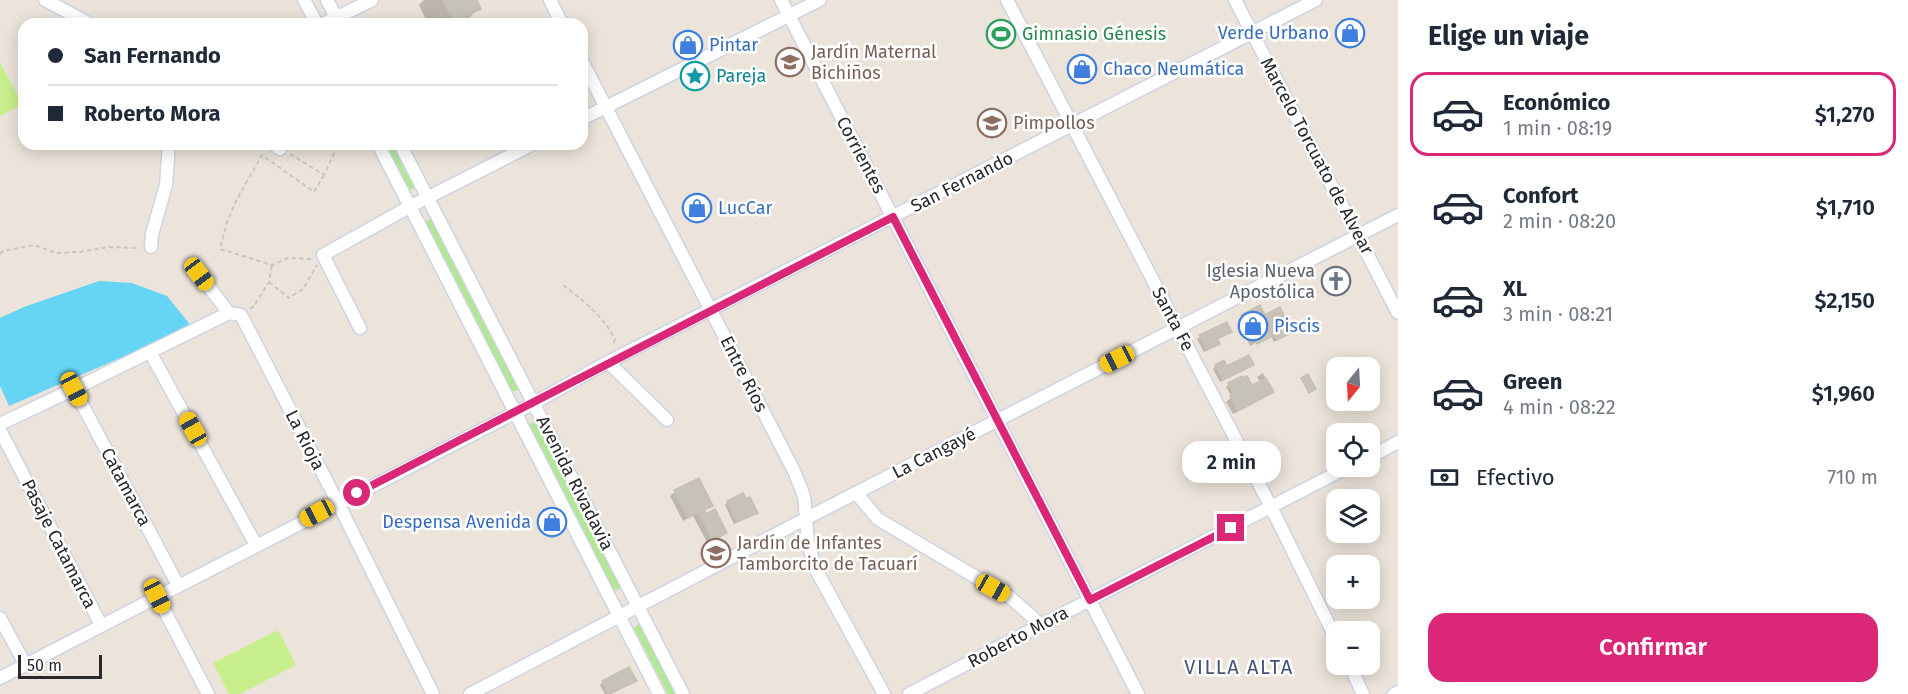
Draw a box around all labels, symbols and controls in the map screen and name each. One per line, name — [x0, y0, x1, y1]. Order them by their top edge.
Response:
shop icon: Verde Urbano — [1334, 17, 1366, 49]
sports icon: Gimnasio Génesis — [985, 18, 1017, 50]
text: Elige un viaje — [1428, 20, 1589, 52]
place label: Verde Urbano — [1218, 22, 1329, 44]
place label: Gimnasio Génesis — [1022, 23, 1166, 45]
shop icon: Pintar — [672, 29, 704, 61]
place label: Pintar — [709, 34, 758, 56]
place label: Jardín Maternal Bichiños — [811, 41, 936, 84]
text: San Fernando — [84, 42, 221, 69]
school or university icon: Jardín Maternal Bichiños — [774, 46, 806, 78]
shop icon: Chaco Neumática — [1066, 53, 1098, 85]
street label: Marcelo Torcuato de Alvear — [1256, 54, 1378, 258]
place label: Chaco Neumática — [1103, 58, 1244, 80]
place icon: Pareja — [679, 60, 711, 92]
place label: Pareja — [716, 65, 766, 87]
icon: car — [1431, 87, 1485, 141]
text: Económico — [1503, 89, 1610, 116]
text: Roberto Mora — [84, 100, 221, 127]
text: $1,270 — [1815, 101, 1875, 128]
school or university icon: Pimpollos — [976, 107, 1008, 139]
place label: Pimpollos — [1013, 112, 1095, 134]
street label: Corrientes — [832, 113, 890, 197]
text: 1 min · 08:19 — [1503, 116, 1612, 140]
street label: San Fernando — [907, 147, 1017, 217]
icon: car — [1431, 180, 1485, 234]
text: Confort — [1503, 182, 1579, 209]
shop icon: LucCar — [681, 192, 713, 224]
text: $1,710 — [1816, 194, 1875, 221]
place label: LucCar — [718, 197, 772, 219]
text: 2 min · 08:20 — [1503, 209, 1616, 233]
car — [181, 254, 217, 294]
place label: Iglesia Nueva Apostólica — [1206, 260, 1315, 303]
church icon: Iglesia Nueva Apostólica — [1320, 265, 1352, 297]
icon: car — [1431, 273, 1485, 327]
text: XL — [1503, 275, 1527, 302]
street label: Santa Fe — [1147, 283, 1199, 355]
text: $2,150 — [1815, 287, 1875, 314]
text: 3 min · 08:21 — [1503, 302, 1613, 326]
shop icon: Piscis — [1237, 310, 1269, 342]
place label: Piscis — [1274, 315, 1320, 337]
street label: Entre Ríos — [716, 332, 772, 416]
car — [1097, 343, 1137, 375]
north arrow — [1326, 357, 1380, 411]
map controls — [1326, 357, 1380, 675]
icon: car — [1431, 366, 1485, 420]
text: Green — [1503, 368, 1562, 395]
car — [58, 369, 90, 409]
text: $1,960 — [1812, 380, 1875, 407]
text: 4 min · 08:22 — [1503, 395, 1616, 419]
street label: La Rioja — [281, 406, 329, 474]
car — [176, 409, 210, 449]
street label: Avenida Rivadavia — [532, 412, 618, 554]
street label: La Cangayé — [889, 423, 979, 483]
button: locate — [1326, 423, 1380, 477]
callout: 2 min — [1182, 441, 1280, 483]
street label: Catamarca — [96, 444, 156, 530]
text: 2 min — [1207, 450, 1256, 474]
icon: cash — [1428, 461, 1461, 494]
text: Efectivo — [1476, 464, 1555, 491]
text: 710 m — [1827, 465, 1878, 489]
street label: Pasaje Catamarca — [17, 476, 101, 612]
route start — [343, 479, 370, 506]
button: layers — [1326, 489, 1380, 543]
car — [297, 497, 337, 529]
shop icon: Despensa Avenida — [536, 506, 568, 538]
place label: Despensa Avenida — [382, 511, 531, 533]
route end — [1217, 514, 1244, 541]
place label: Jardín de Infantes Tamborcito de Tacuarí — [737, 532, 918, 575]
school or university icon: Jardín de Infantes Tamborcito de Tacuarí — [700, 537, 732, 569]
button: + — [1326, 555, 1380, 609]
car — [973, 571, 1013, 605]
car — [141, 576, 173, 616]
street label: Roberto Mora — [964, 601, 1072, 673]
button: Confirmar — [1428, 613, 1878, 682]
button: − — [1326, 621, 1380, 675]
scale bar — [18, 652, 102, 680]
district label: VILLA ALTA — [1184, 655, 1294, 679]
text: 50 m — [27, 656, 62, 675]

